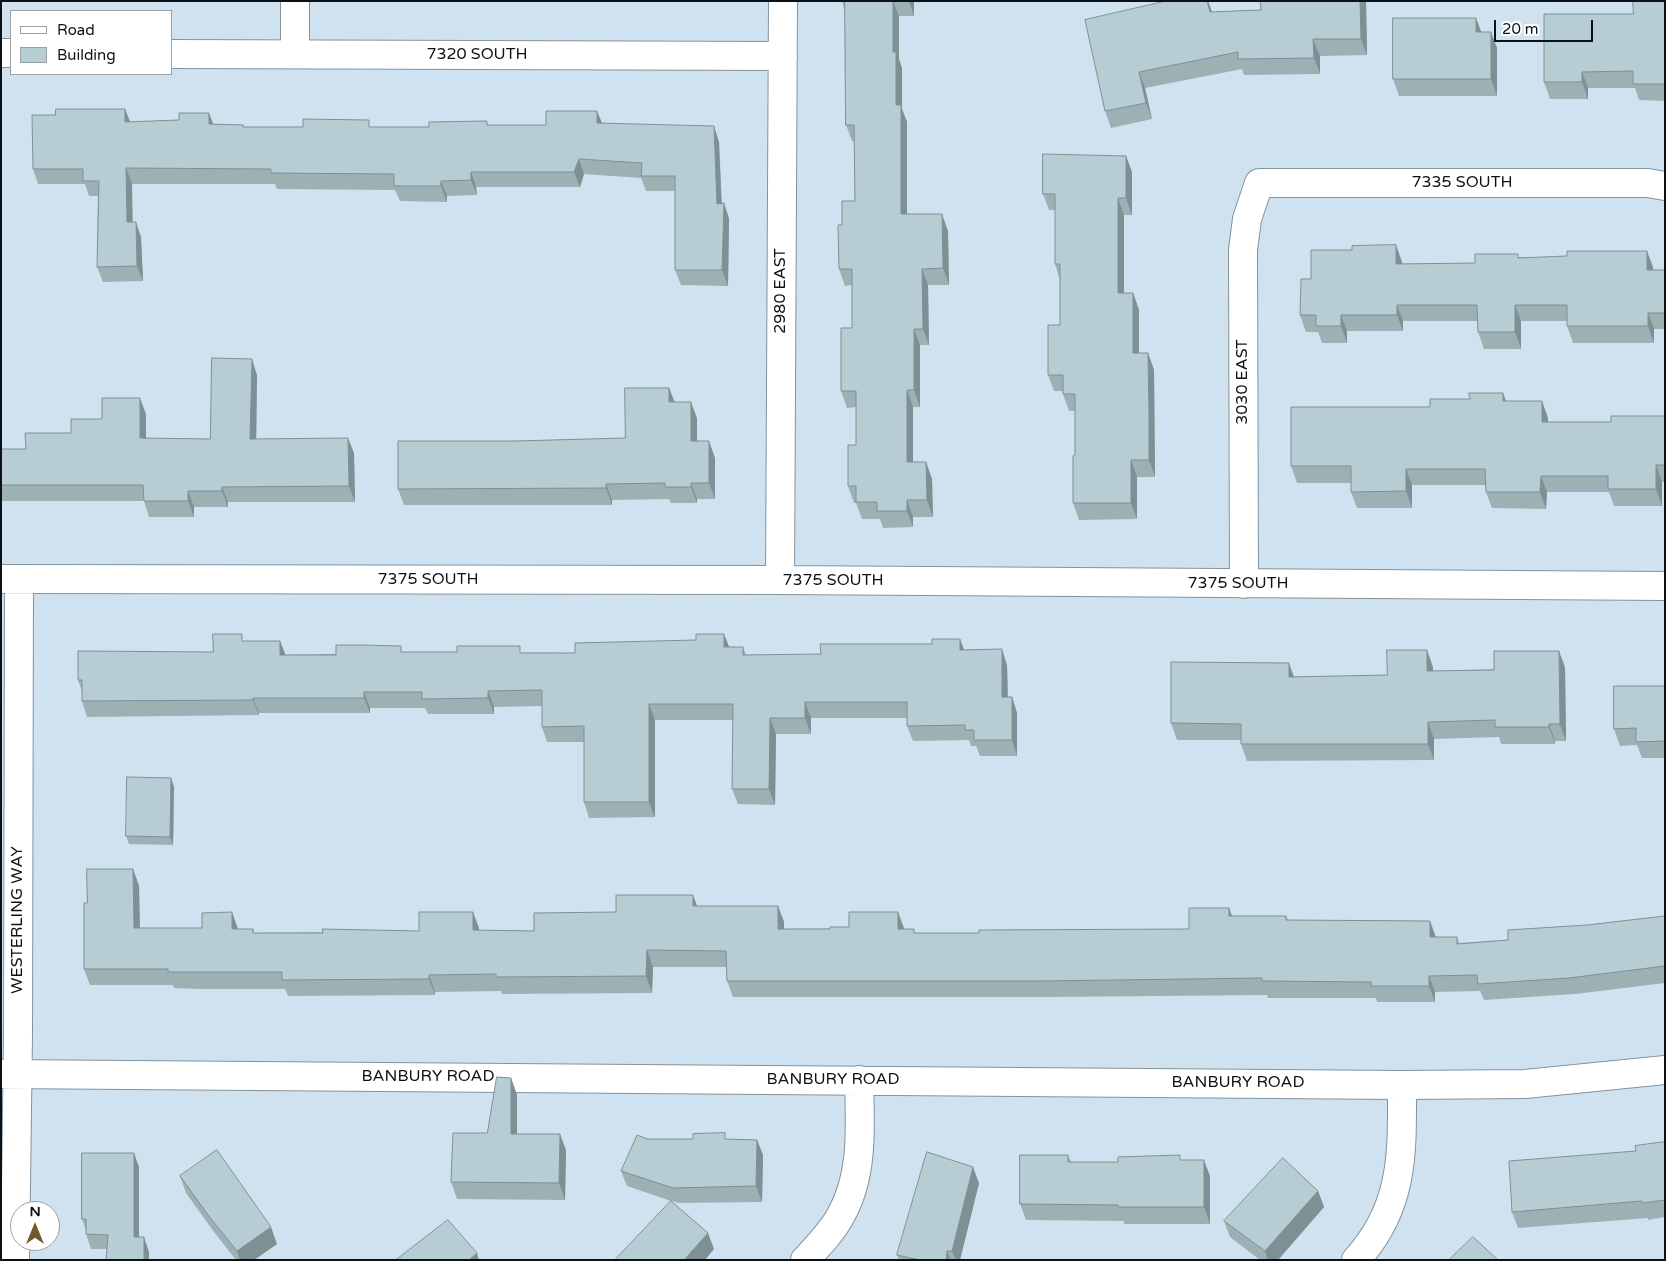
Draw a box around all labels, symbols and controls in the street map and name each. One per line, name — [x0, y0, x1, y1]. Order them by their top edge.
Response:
legend — [10, 10, 172, 75]
scale bar — [1496, 10, 1595, 42]
text: 20 m — [1502, 20, 1539, 38]
text: Road — [57, 21, 95, 39]
street label: 7320 SOUTH — [426, 45, 528, 65]
text: Building — [57, 46, 116, 64]
street label: 7335 SOUTH — [1411, 173, 1513, 193]
street label: 2980 EAST — [771, 248, 791, 334]
street label: 3030 EAST — [1233, 339, 1253, 425]
street label: 7375 SOUTH — [377, 570, 479, 590]
street label: 7375 SOUTH — [782, 571, 884, 591]
street label: 7375 SOUTH — [1187, 574, 1289, 594]
street label: WESTERLING WAY — [8, 846, 28, 994]
street label: BANBURY ROAD — [362, 1067, 494, 1087]
street label: BANBURY ROAD — [767, 1070, 899, 1090]
street label: BANBURY ROAD — [1172, 1073, 1304, 1093]
north arrow — [10, 1201, 60, 1251]
text: N — [29, 1203, 41, 1220]

